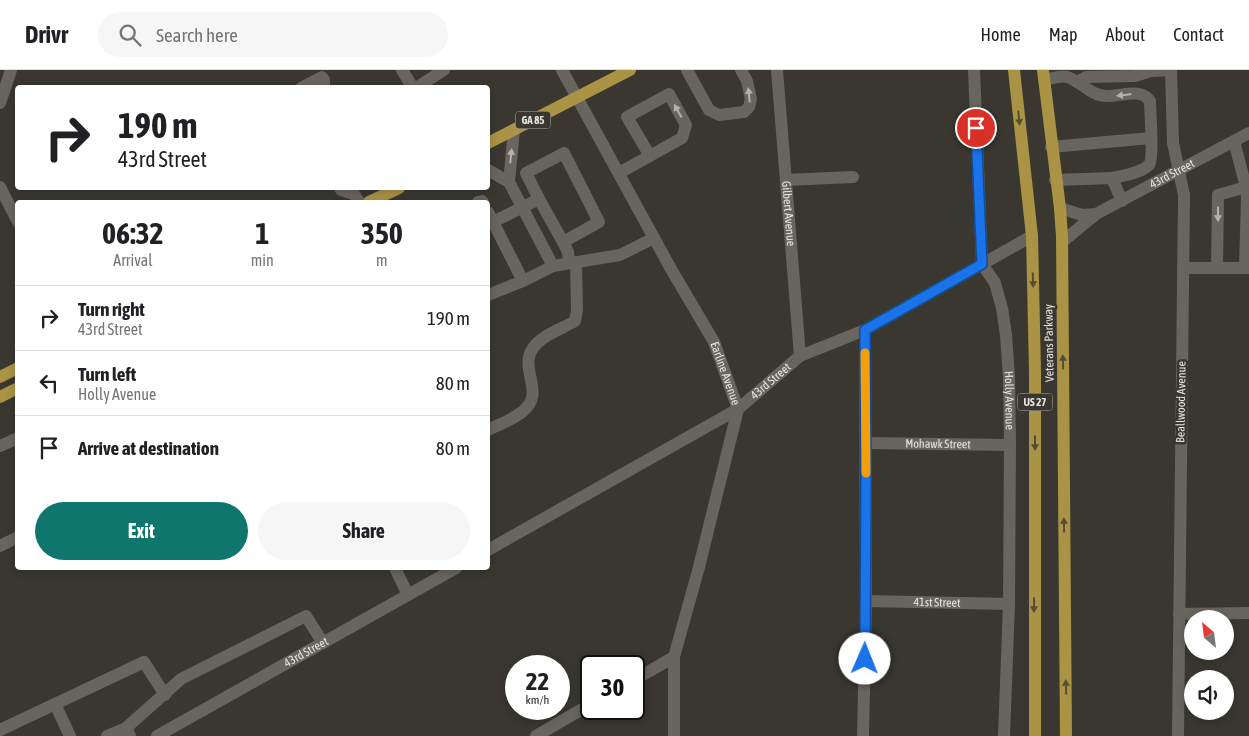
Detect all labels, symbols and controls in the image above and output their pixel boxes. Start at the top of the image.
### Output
search box [98,12,448,57]
text: Drivr [25,21,68,48]
icon: search [116,21,144,49]
text: Search here [156,24,238,46]
text: Home [981,24,1021,45]
text: Map [1049,24,1078,45]
text: About [1106,24,1145,45]
text: Contact [1173,24,1224,45]
one-way arrow [745,86,753,102]
one-way arrow [1116,91,1132,99]
one-way arrow [674,103,682,118]
icon: right [35,105,100,170]
text: 190 m [118,105,197,145]
pin [955,107,997,149]
one-way arrow [1015,111,1023,127]
road number: GA 85 [516,112,550,128]
icon: arrive [962,114,990,142]
text: 43rd Street [118,146,207,172]
one-way arrow [507,147,515,163]
street label: 43rd Street [1147,156,1197,191]
street label: Gilbert Avenue [779,180,798,247]
one-way arrow [1214,207,1222,223]
text: 06:32 [102,216,164,250]
text: 1 [255,216,269,250]
text: 350 [361,216,403,250]
text: Arrival [113,251,152,269]
text: min [251,251,274,269]
text: m [376,251,388,269]
one-way arrow [1029,273,1037,289]
text: Turn right [78,298,145,320]
icon: right [35,304,63,332]
street label: Veterans Parkway [1041,304,1057,382]
text: 190 m [427,307,470,329]
text: 43rd Street [78,320,143,338]
street label: Earline Avenue [707,340,743,407]
one-way arrow [1059,354,1067,370]
street label: 43rd Street [748,360,794,402]
street label: Beallwood Avenue [1173,361,1189,443]
text: Turn left [78,363,136,385]
icon: left [35,369,63,397]
street label: Holly Avenue [1002,371,1017,430]
text: 80 m [436,372,470,394]
text: Holly Avenue [78,385,156,403]
road number: US 27 [1018,394,1052,411]
icon: arrive [35,434,63,462]
one-way arrow [1031,435,1039,451]
text: Arrive at destination [78,437,219,459]
text: 80 m [436,437,470,459]
street label: Mohawk Street [905,437,971,451]
button: Exit [35,502,248,560]
button: Share [258,502,470,560]
one-way arrow [1060,517,1068,533]
street label: 41st Street [913,595,961,610]
one-way arrow [1031,597,1039,613]
north arrow [1184,610,1234,660]
map controls [1184,610,1234,720]
position arrow [838,632,890,684]
street label: 43rd Street [281,634,331,670]
speed limit sign: 30 [580,655,645,720]
text: 22 [526,667,549,695]
button: sound [1184,670,1234,720]
one-way arrow [1062,679,1070,695]
text: km/h [526,693,549,707]

